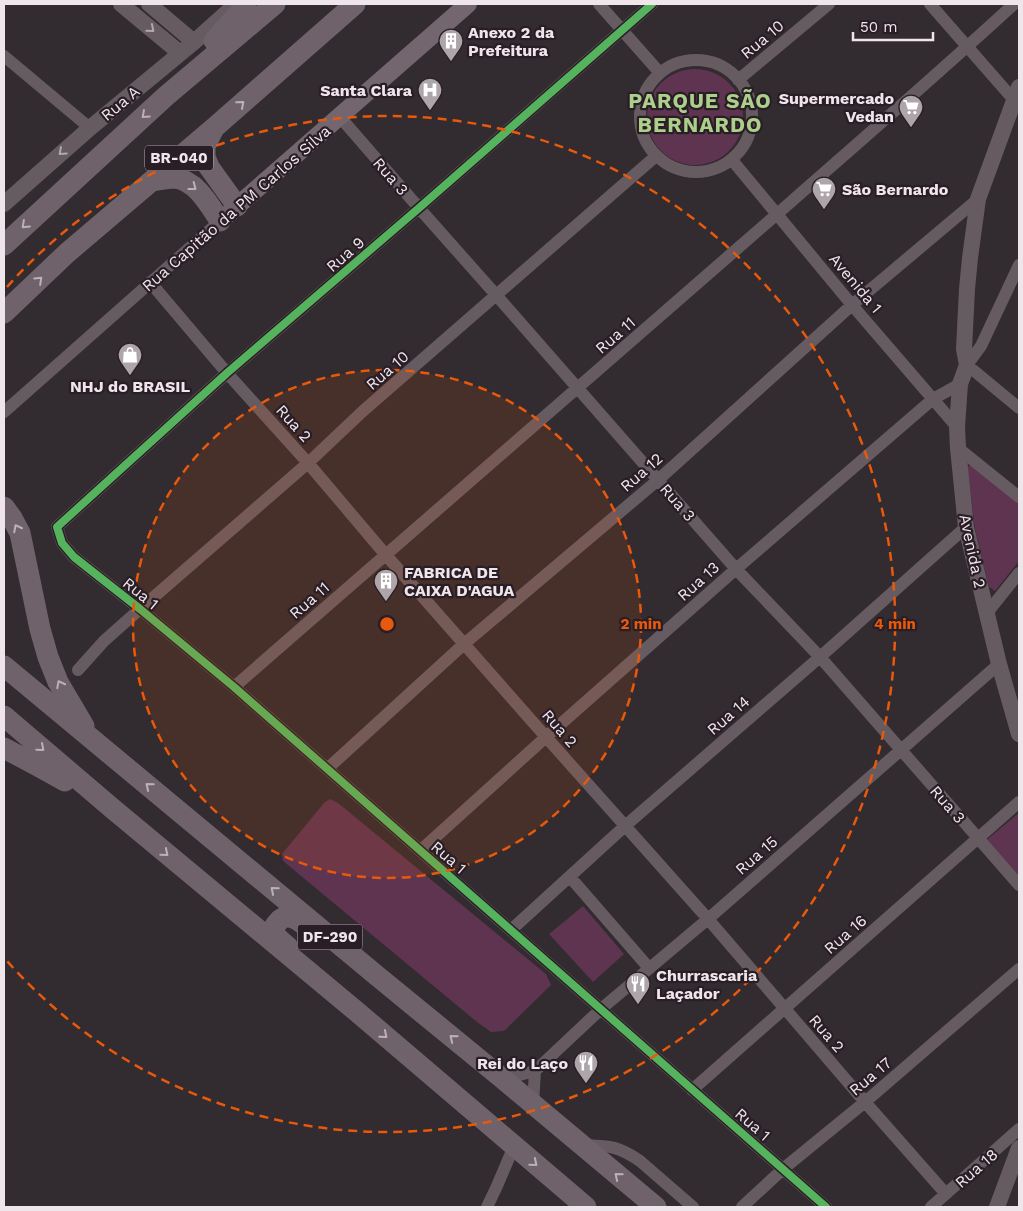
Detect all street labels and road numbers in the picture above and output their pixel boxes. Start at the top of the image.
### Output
street label: Rua 10 [737,16,788,63]
street label: Rua A [97,82,144,125]
street label: Rua Capitão da PM Carlos Silva [138,121,335,296]
road number: BR-040 [145,146,213,170]
street label: Rua 3 [369,154,412,199]
street label: Rua 9 [322,233,368,276]
street label: Avenida 1 [825,250,886,317]
street label: Rua 11 [591,313,639,358]
street label: Rua 10 [362,347,413,394]
street label: Rua 2 [272,401,315,446]
street label: Rua 12 [616,449,666,496]
street label: Rua 3 [656,480,699,525]
street label: Avenida 2 [955,512,990,590]
street label: Rua 13 [673,558,723,605]
street label: Rua 1 [119,573,162,613]
street label: Rua 11 [285,578,333,623]
street label: Rua 14 [703,692,754,739]
street label: Rua 2 [538,706,581,751]
street label: Rua 3 [926,782,969,827]
street label: Rua 15 [731,832,781,879]
street label: Rua 1 [427,837,470,878]
street label: Rua 16 [820,911,870,958]
road number: DF-290 [298,924,362,950]
street label: Rua 2 [805,1011,848,1056]
street label: Rua 17 [845,1053,895,1100]
street label: Rua 1 [731,1104,774,1145]
street label: Rua 18 [951,1145,1002,1192]

